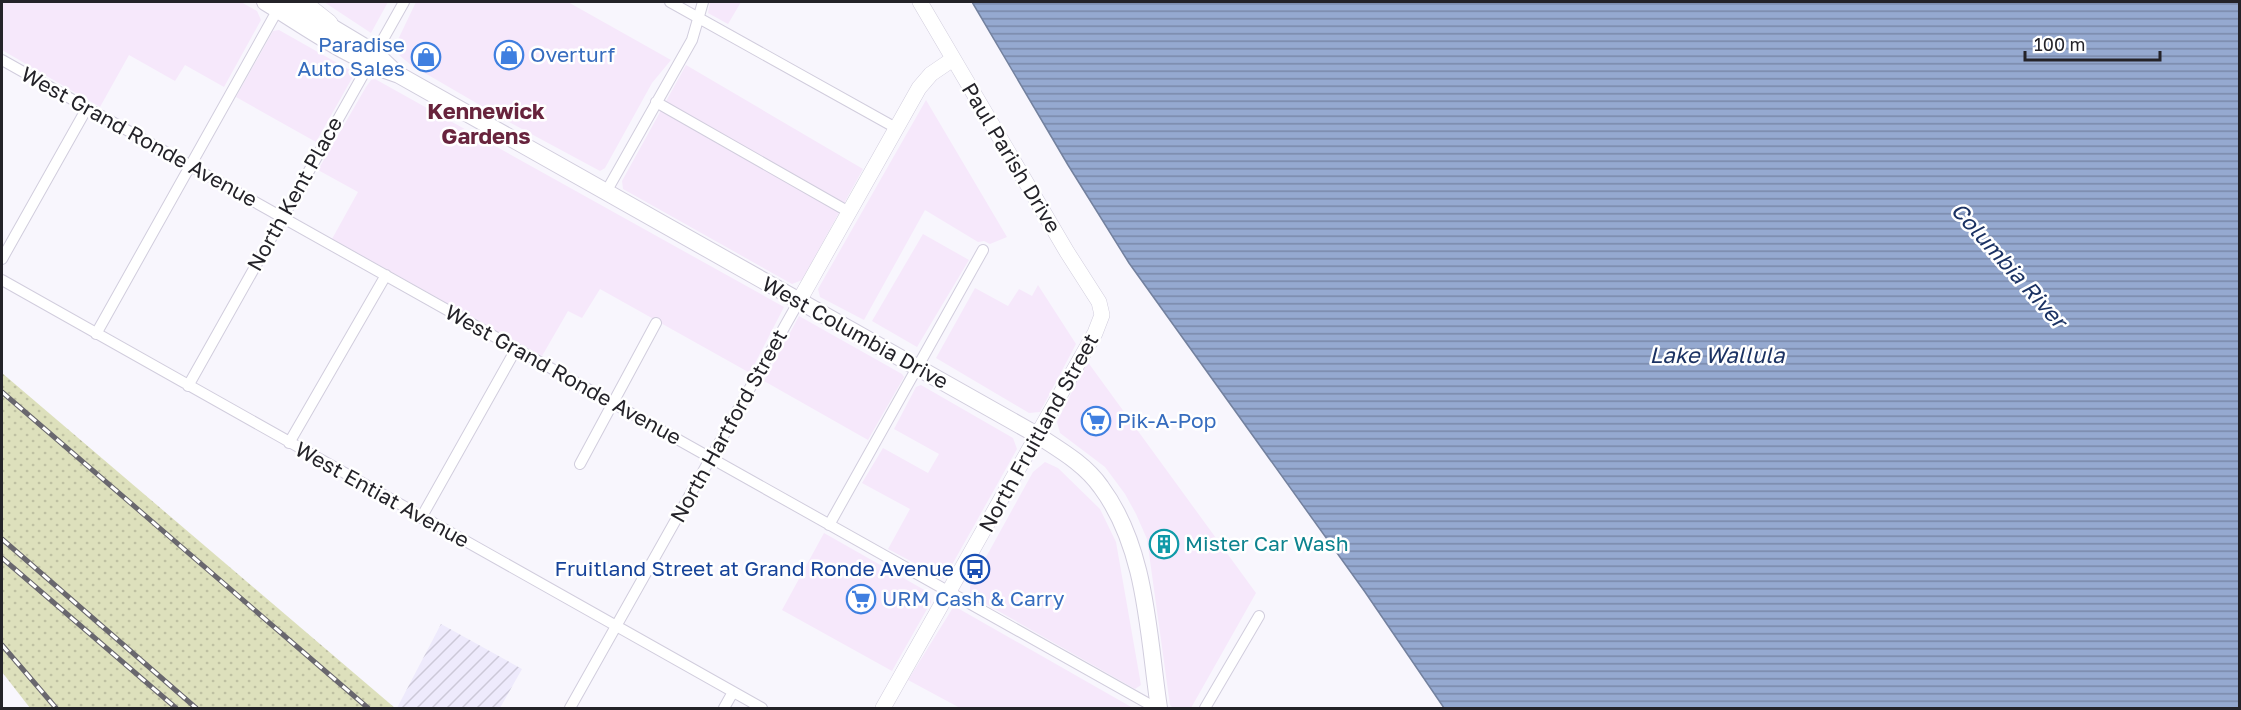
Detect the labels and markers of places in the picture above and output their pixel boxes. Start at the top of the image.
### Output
place label: Paradise Auto Sales [297,31,405,81]
shop icon: Overturf [493,39,525,71]
shop icon: Paradise Auto Sales [410,41,442,73]
place label: Overturf [530,41,615,67]
supermarket icon: Pik-A-Pop [1080,405,1112,437]
place label: Pik-A-Pop [1117,407,1217,433]
building icon: Mister Car Wash [1148,528,1180,560]
place label: Mister Car Wash [1185,530,1349,556]
bus stop icon: Fruitland Street at Grand Ronde Avenue [959,553,991,585]
place label: Fruitland Street at Grand Ronde Avenue [554,555,954,581]
supermarket icon: URM Cash & Carry [845,583,877,615]
place label: URM Cash & Carry [882,585,1065,611]

